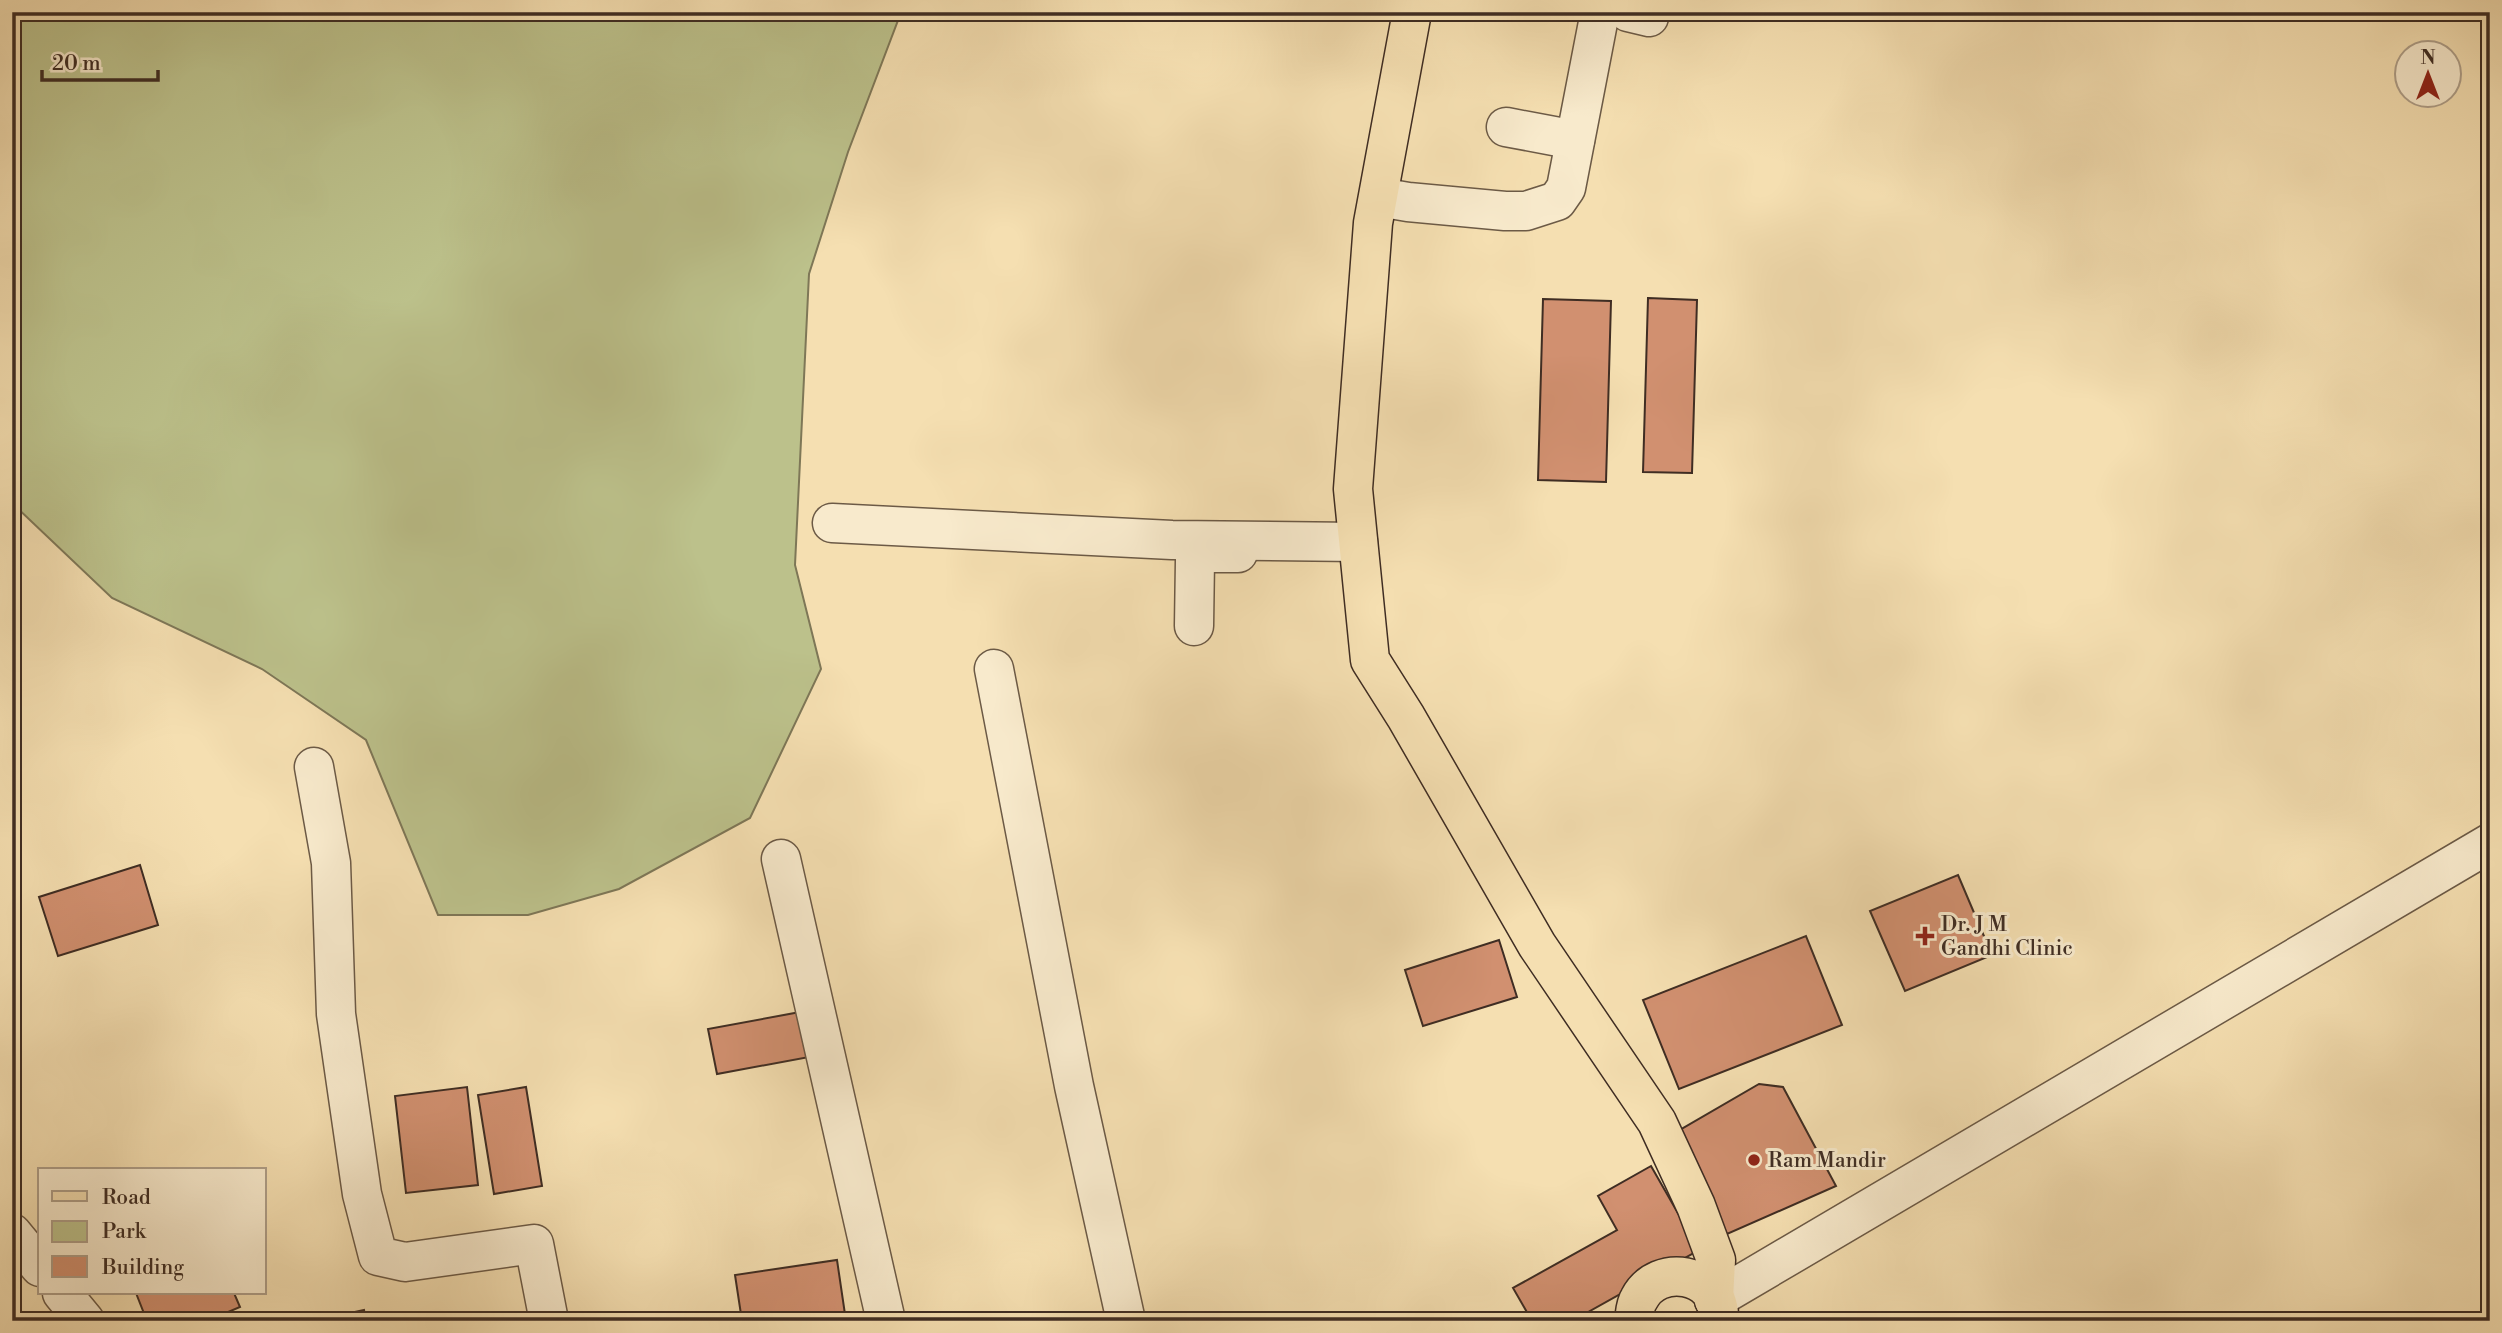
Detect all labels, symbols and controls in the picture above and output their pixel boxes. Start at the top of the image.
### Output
scale bar [42,38,158,82]
north arrow [2394,38,2464,108]
text: N [2420,46,2436,70]
text: 20 m [52,51,101,77]
place label: Dr. J M Gandhi Clinic [1941,912,2073,962]
marker: Dr. J M Gandhi Clinic [1915,926,1935,946]
place label: Ram Mandir [1768,1148,1886,1174]
marker: Ram Mandir [1746,1152,1762,1168]
legend [38,1168,266,1294]
text: Road [102,1185,151,1211]
text: Park [102,1219,147,1245]
text: Building [101,1255,184,1281]

